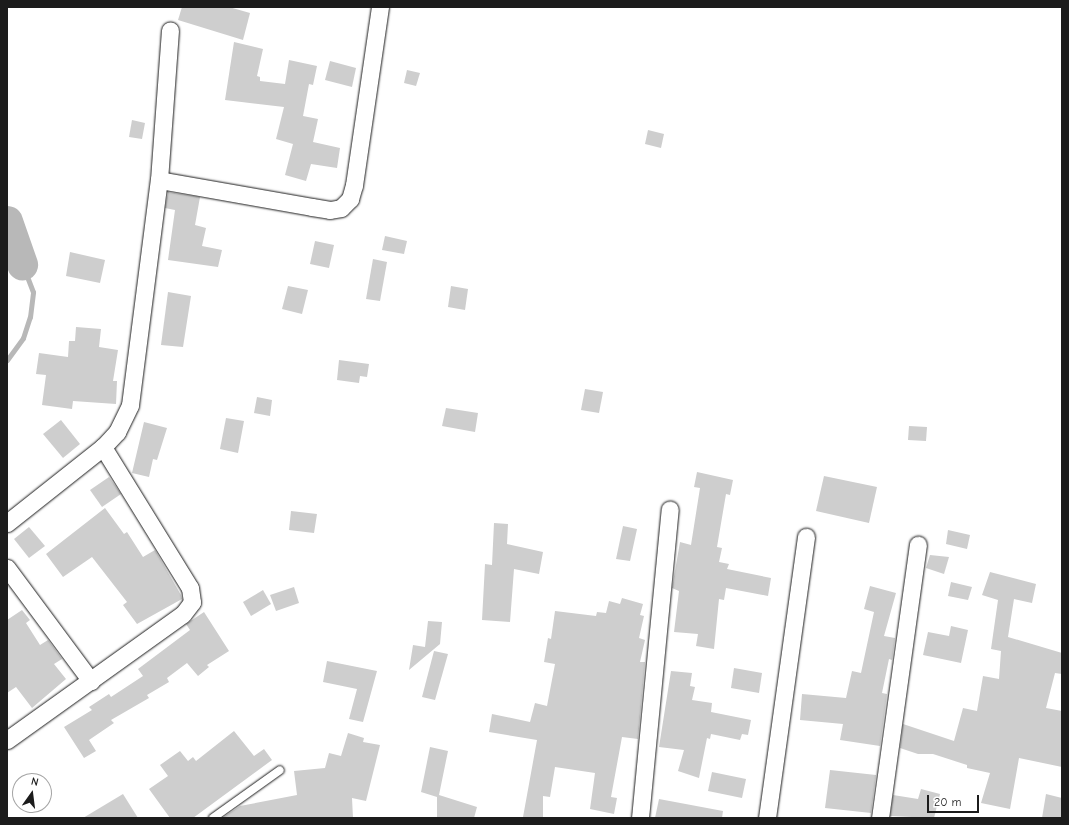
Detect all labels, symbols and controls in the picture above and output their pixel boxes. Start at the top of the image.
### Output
north arrow [12,773,52,813]
text: N [30,775,40,789]
scale bar [929,787,981,813]
text: 20 m [934,795,962,809]

